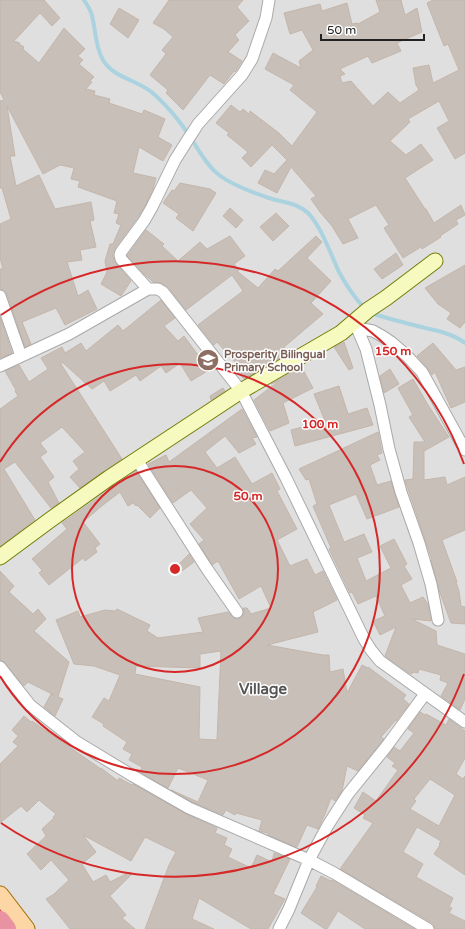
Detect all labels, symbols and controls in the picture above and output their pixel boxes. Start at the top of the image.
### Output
scale bar [321,16,424,42]
text: 50 m [327,23,356,37]
text: 150 m [375,344,411,358]
school or university icon: Prosperity Bilingual Primary School [195,347,221,373]
place label: Prosperity Bilingual Primary School [224,348,326,375]
text: 100 m [302,417,338,431]
text: 50 m [233,489,263,503]
centre of rings [168,562,182,576]
district label: Village [239,680,287,699]

